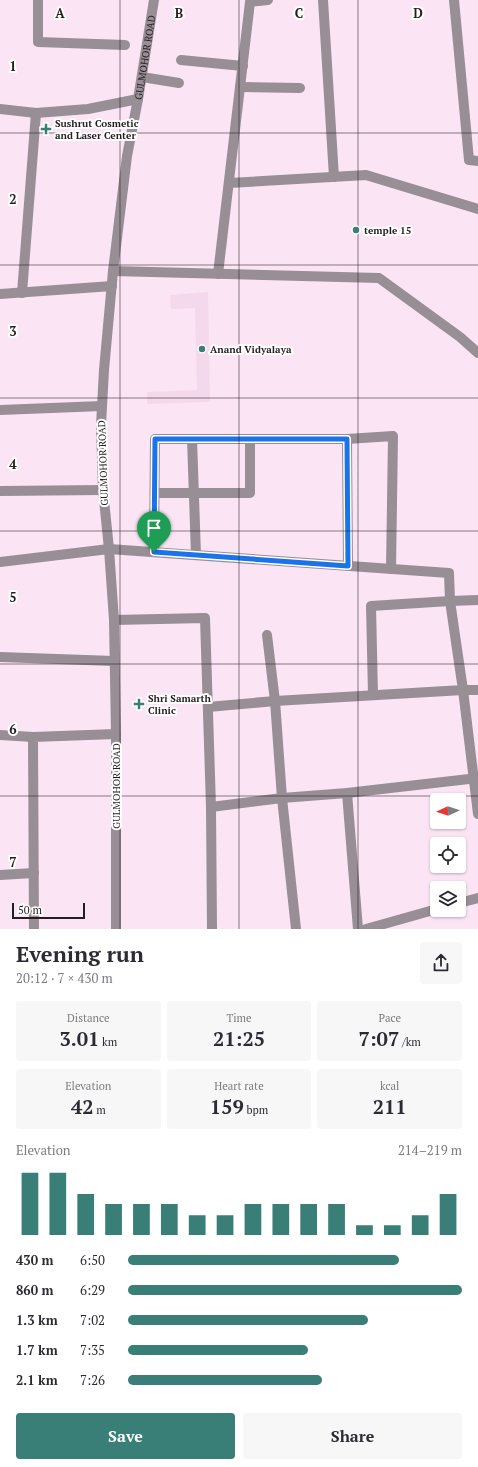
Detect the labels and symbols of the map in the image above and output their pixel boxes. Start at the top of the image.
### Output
text: A [55,4,65,22]
text: B [175,4,183,22]
text: C [295,4,303,22]
text: D [413,4,423,22]
street label: GULMOHOR ROAD [131,14,158,101]
text: 1 [9,57,17,75]
place label: Sushrut Cosmetic and Laser Center [55,117,139,142]
marker: Sushrut Cosmetic and Laser Center [40,123,52,135]
text: 2 [9,190,17,208]
place label: temple 15 [364,224,411,237]
marker: temple 15 [351,225,361,235]
text: 3 [9,322,17,340]
place label: Anand Vidyalaya [210,343,292,356]
marker: Anand Vidyalaya [197,344,207,354]
street label: GULMOHOR ROAD [95,420,111,506]
text: 4 [9,455,17,473]
pin [137,511,171,552]
text: 5 [9,588,17,606]
place label: Shri Samarth Clinic [148,692,212,717]
marker: Shri Samarth Clinic [133,698,145,710]
text: 6 [9,720,17,738]
street label: GULMOHOR ROAD [110,743,123,829]
north arrow [430,793,466,829]
text: 7 [9,853,17,871]
scale bar [12,901,85,920]

